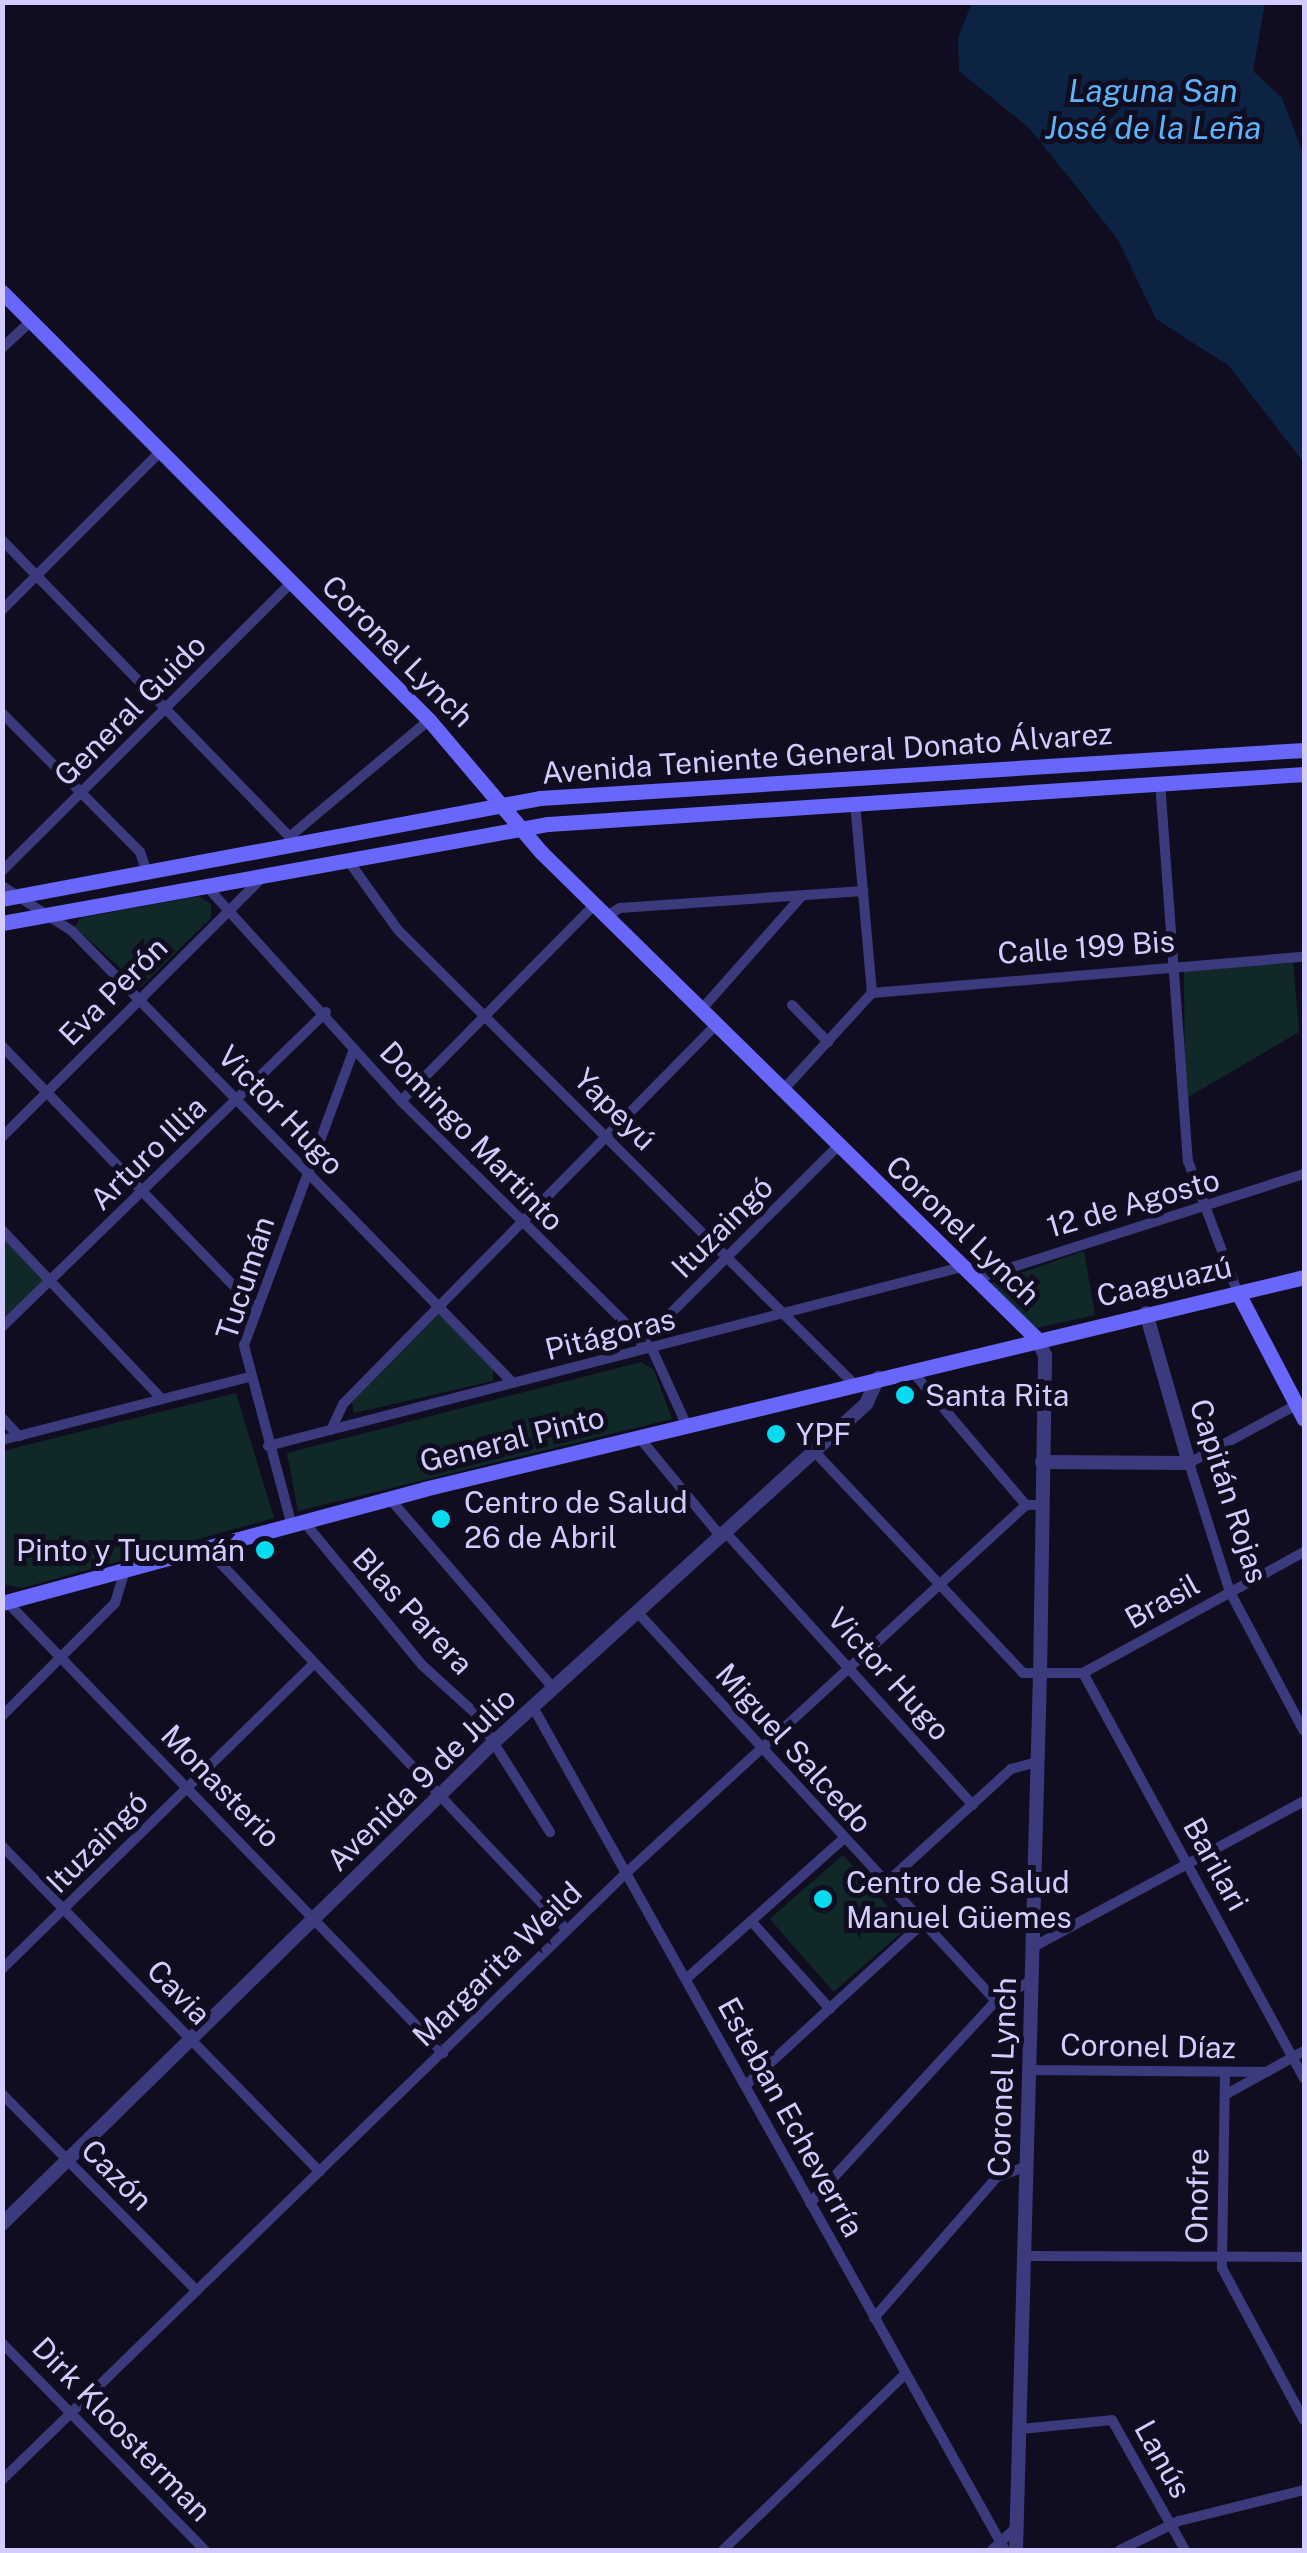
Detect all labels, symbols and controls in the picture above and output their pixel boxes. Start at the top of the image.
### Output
water label: Laguna San José de la Leña [1044,73,1262,148]
street label: Coronel Lynch [315,568,481,734]
street label: General Guido [47,627,213,793]
street label: Avenida Teniente General Donato Álvarez [540,715,1114,791]
street label: Calle 199 Bis [996,923,1176,971]
street label: Eva Perón [51,929,175,1053]
street label: Domingo Martinto [372,1034,572,1238]
street label: Victor Hugo [210,1038,352,1182]
street label: Yapeyú [567,1061,663,1157]
street label: Arturo Illia [82,1089,214,1217]
street label: Coronel Lynch [879,1148,1047,1312]
street label: 12 de Agosto [1042,1161,1224,1245]
street label: Ituzaingó [664,1169,780,1285]
street label: Tucumán [208,1212,282,1344]
street label: Caaguazú [1093,1248,1235,1314]
street label: Pitágoras [541,1300,679,1368]
place label: Santa Rita [925,1377,1069,1413]
marker: Santa Rita [894,1384,916,1406]
street label: Capitán Rojas [1182,1394,1276,1588]
street label: General Pinto [416,1399,608,1479]
place label: YPF [796,1416,851,1452]
marker: YPF [765,1423,787,1445]
place label: Centro de Salud 26 de Abril [464,1484,688,1554]
marker: Centro de Salud 26 de Abril [428,1506,454,1532]
place label: Pinto y Tucumán [16,1532,245,1568]
marker: Pinto y Tucumán [254,1539,276,1561]
street label: Blas Parera [345,1540,481,1682]
street label: Brasil [1118,1566,1206,1636]
street label: Victor Hugo [820,1600,958,1748]
street label: Miguel Salcedo [708,1656,880,1840]
street label: Avenida 9 de Julio [319,1680,523,1878]
street label: Monasterio [154,1717,288,1855]
street label: Ituzaingó [39,1784,155,1900]
street label: Barilari [1176,1811,1256,1917]
place label: Centro de Salud Manuel Güemes [846,1864,1072,1934]
street label: Margarita Weild [405,1874,589,2054]
marker: Centro de Salud Manuel Güemes [810,1886,836,1912]
street label: Cavia [140,1952,218,2032]
street label: Coronel Lynch [981,1977,1023,2177]
street label: Esteban Echeverría [710,1991,872,2243]
street label: Coronel Díaz [1060,2026,1236,2066]
street label: Cazón [74,2132,160,2218]
street label: Onofre [1178,2148,1216,2244]
street label: Dirk Kloosterman [25,2330,219,2528]
street label: Lanús [1127,2414,1199,2504]

